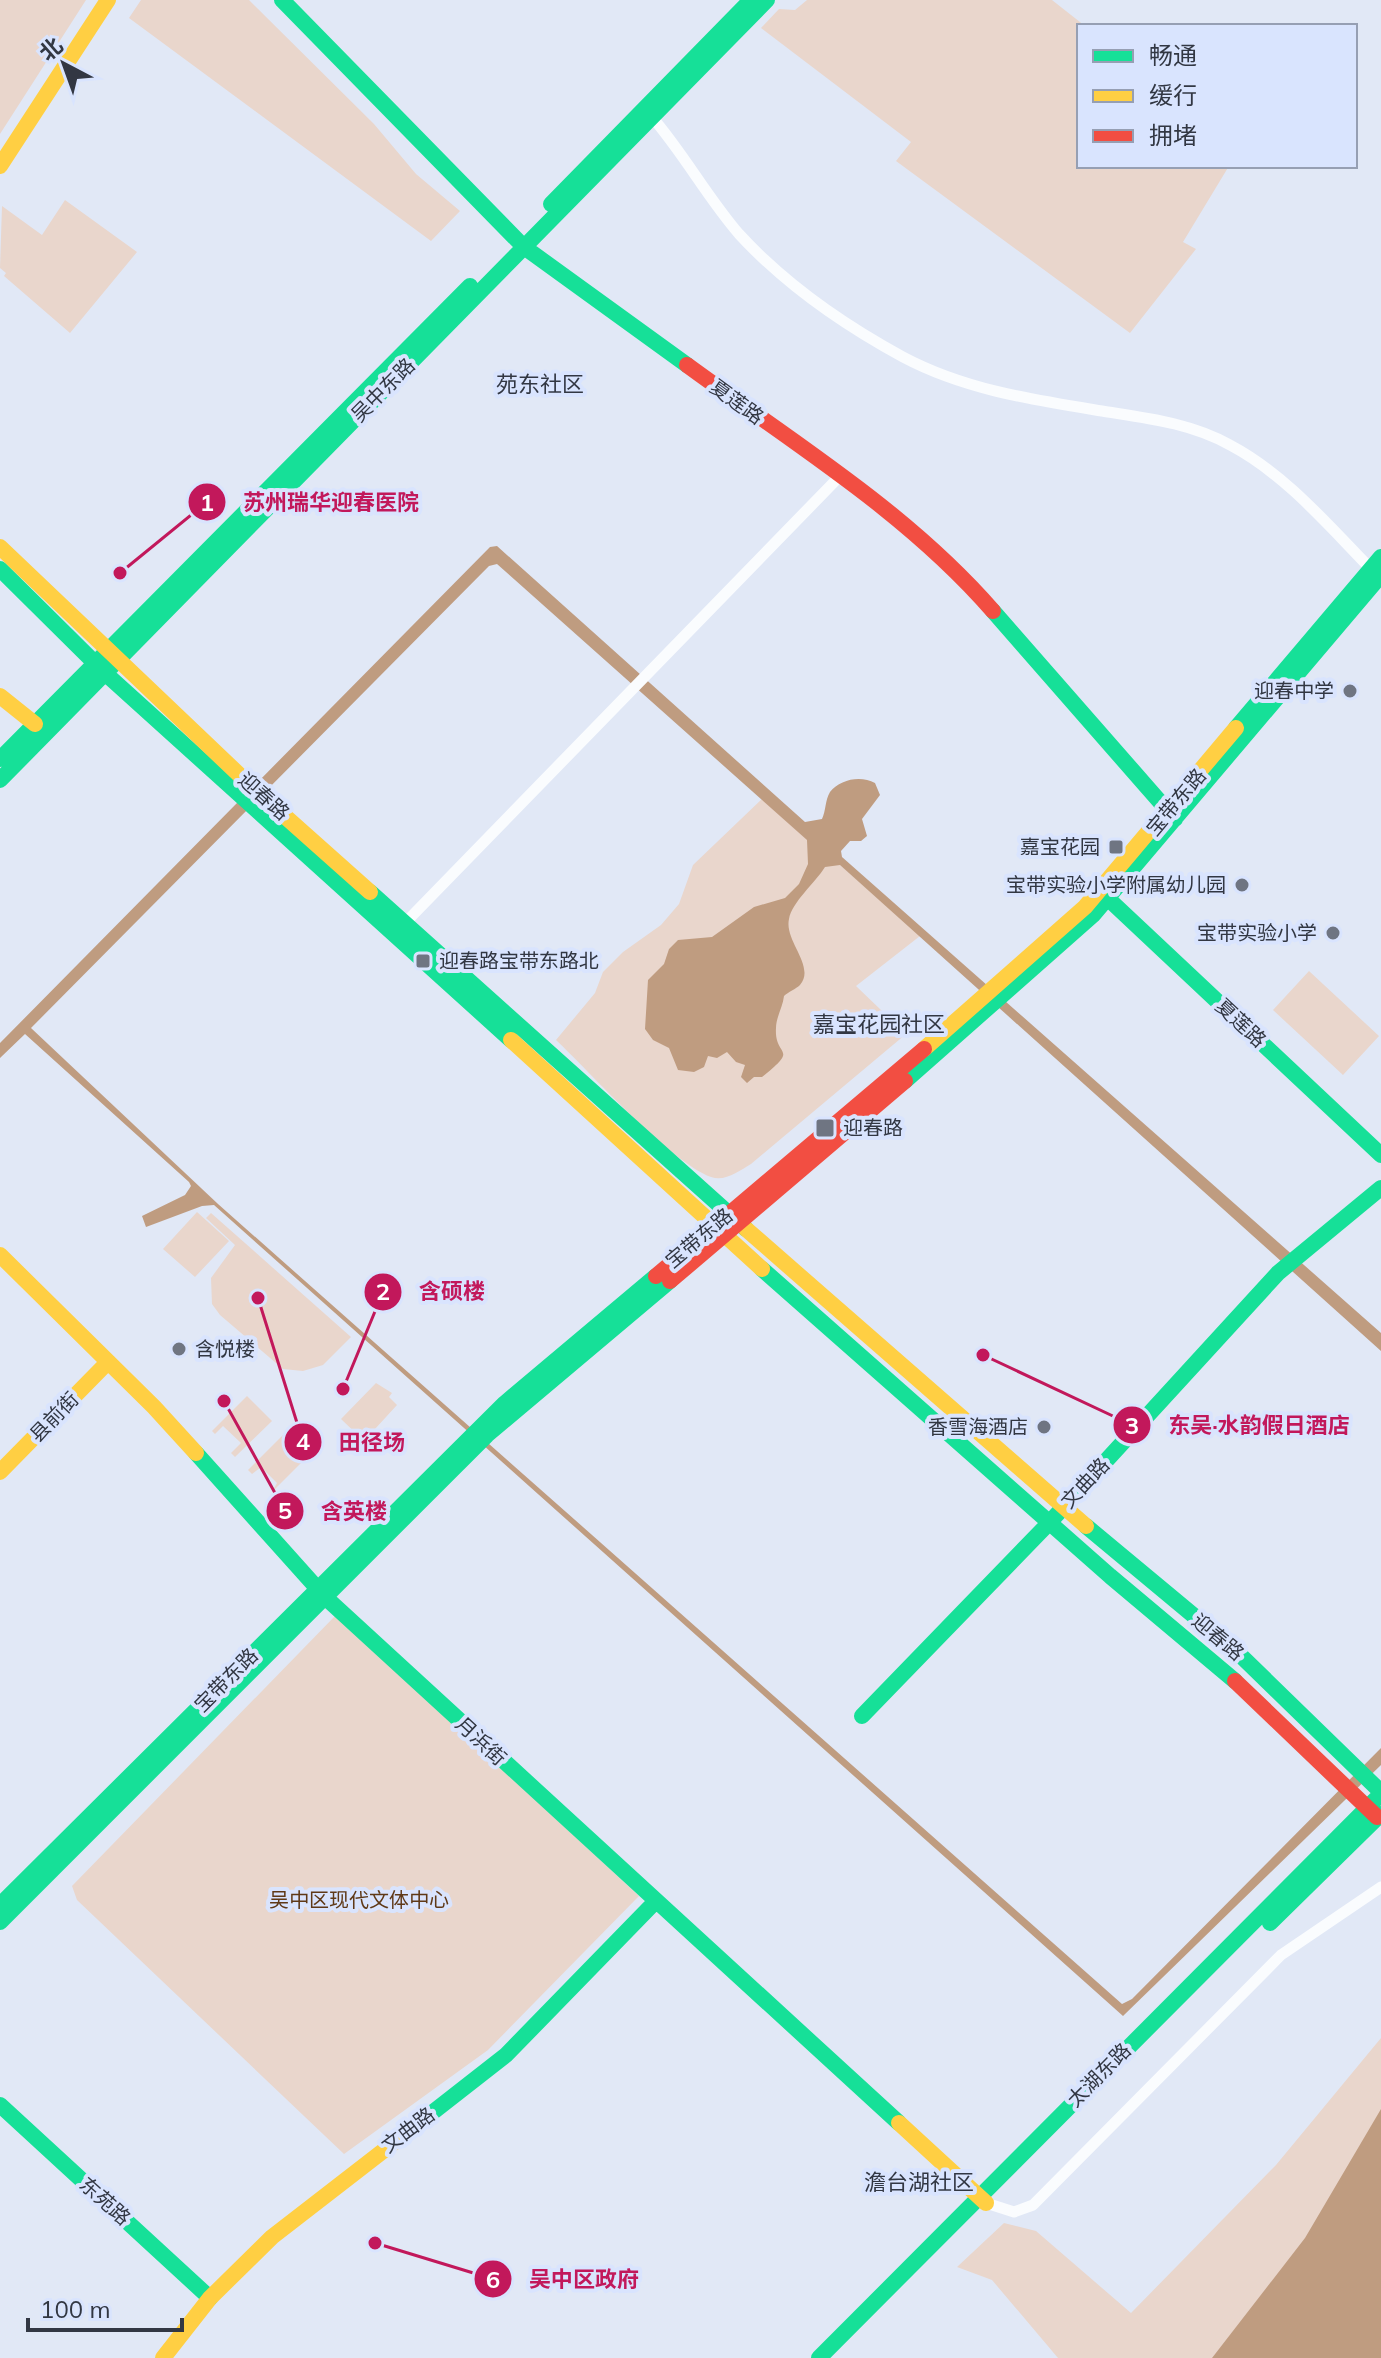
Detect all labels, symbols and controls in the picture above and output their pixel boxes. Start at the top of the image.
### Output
north arrow [24,24,104,104]
legend [1077,24,1357,168]
text: 北 [33,31,68,67]
text: 畅通 [1149,40,1197,70]
text: 缓行 [1149,80,1197,110]
text: 拥堵 [1149,120,1197,150]
street label: 吴中东路 [346,353,420,427]
district label: 苑东社区 [496,370,584,398]
street label: 夏莲路 [706,374,769,429]
callout: 苏州瑞华迎春医院 [187,479,435,525]
text: 1 [200,487,214,517]
text: 苏州瑞华迎春医院 [243,488,419,516]
place label: 迎春中学 [1254,678,1334,703]
marker: 迎春中学 [1341,682,1359,700]
street label: 宝带东路 [1140,763,1211,840]
street label: 迎春路 [234,766,295,825]
place label: 嘉宝花园 [1020,834,1100,859]
marker: 嘉宝花园 [1107,838,1125,856]
place label: 宝带实验小学附属幼儿园 [1006,872,1226,897]
marker: 宝带实验小学附属幼儿园 [1233,876,1251,894]
place label: 宝带实验小学 [1197,920,1317,945]
marker: 宝带实验小学 [1324,924,1342,942]
place label: 迎春路宝带东路北 [439,948,599,973]
marker: 迎春路宝带东路北 [414,952,432,970]
street label: 夏莲路 [1211,993,1272,1052]
district label: 嘉宝花园社区 [813,1010,945,1038]
place label: 迎春路 [843,1115,903,1140]
marker: 迎春路 [814,1117,836,1139]
street label: 宝带东路 [660,1202,737,1273]
callout: 含硕楼 [363,1269,501,1315]
text: 2 [376,1276,390,1306]
text: 含硕楼 [419,1277,485,1305]
place label: 含悦楼 [195,1336,255,1361]
marker: 含悦楼 [170,1340,188,1358]
street label: 县前街 [24,1386,83,1447]
callout: 东吴·水韵假日酒店 [1112,1402,1366,1448]
text: 3 [1125,1410,1139,1440]
text: 东吴·水韵假日酒店 [1168,1411,1350,1439]
place label: 香雪海酒店 [928,1414,1028,1439]
marker: 香雪海酒店 [1035,1418,1053,1436]
callout: 田径场 [283,1419,421,1465]
text: 4 [296,1426,310,1456]
text: 田径场 [339,1428,405,1456]
street label: 文曲路 [1055,1452,1114,1513]
callout: 含英楼 [265,1488,403,1534]
text: 5 [278,1495,292,1525]
text: 含英楼 [321,1497,387,1525]
street label: 迎春路 [1187,1608,1249,1665]
street label: 宝带东路 [189,1643,263,1717]
street label: 月浜街 [451,1711,512,1770]
park label: 吴中区现代文体中心 [269,1887,449,1912]
street label: 太湖东路 [1062,2038,1136,2112]
street label: 文曲路 [376,2102,439,2158]
district label: 澹台湖社区 [864,2168,974,2196]
street label: 东苑路 [75,2171,136,2230]
callout: 吴中区政府 [473,2256,655,2302]
text: 6 [486,2264,500,2294]
text: 吴中区政府 [529,2265,639,2293]
scale bar [28,2282,182,2332]
text: 100 m [40,2294,111,2324]

